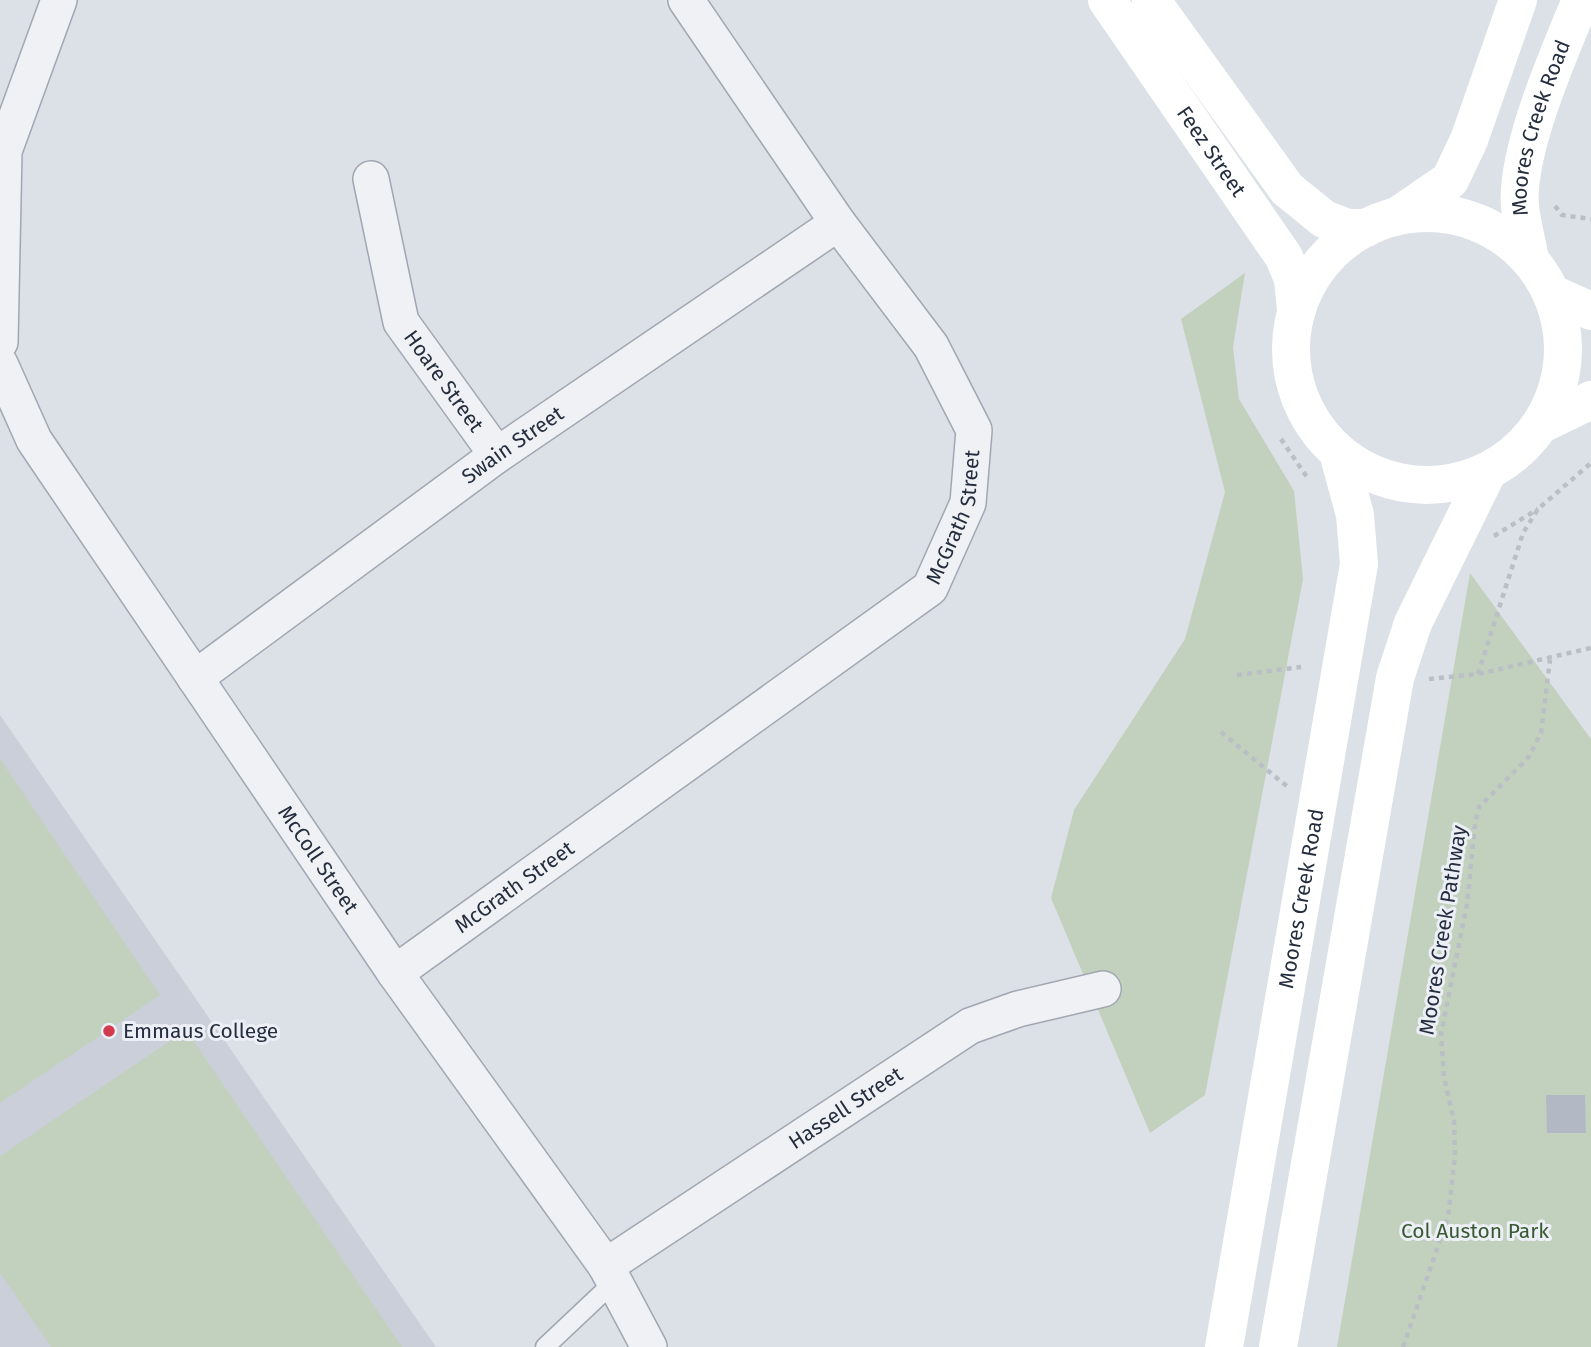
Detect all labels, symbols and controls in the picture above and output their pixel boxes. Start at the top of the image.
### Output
street label: Moores Creek Road [1506,36,1576,217]
street label: Feez Street [1171,101,1252,202]
street label: Hoare Street [398,325,489,437]
street label: Swain Street [457,400,569,490]
street label: McGrath Street [920,448,985,588]
street label: McColl Street [272,801,364,919]
street label: Moores Creek Road [1273,807,1330,990]
street label: Moores Creek Pathway [1414,823,1473,1037]
street label: McGrath Street [450,835,579,939]
place label: Emmaus College [123,1018,278,1044]
marker: Emmaus College [101,1023,117,1039]
street label: Hassell Street [784,1061,908,1155]
park label: Col Auston Park [1401,1218,1549,1244]

